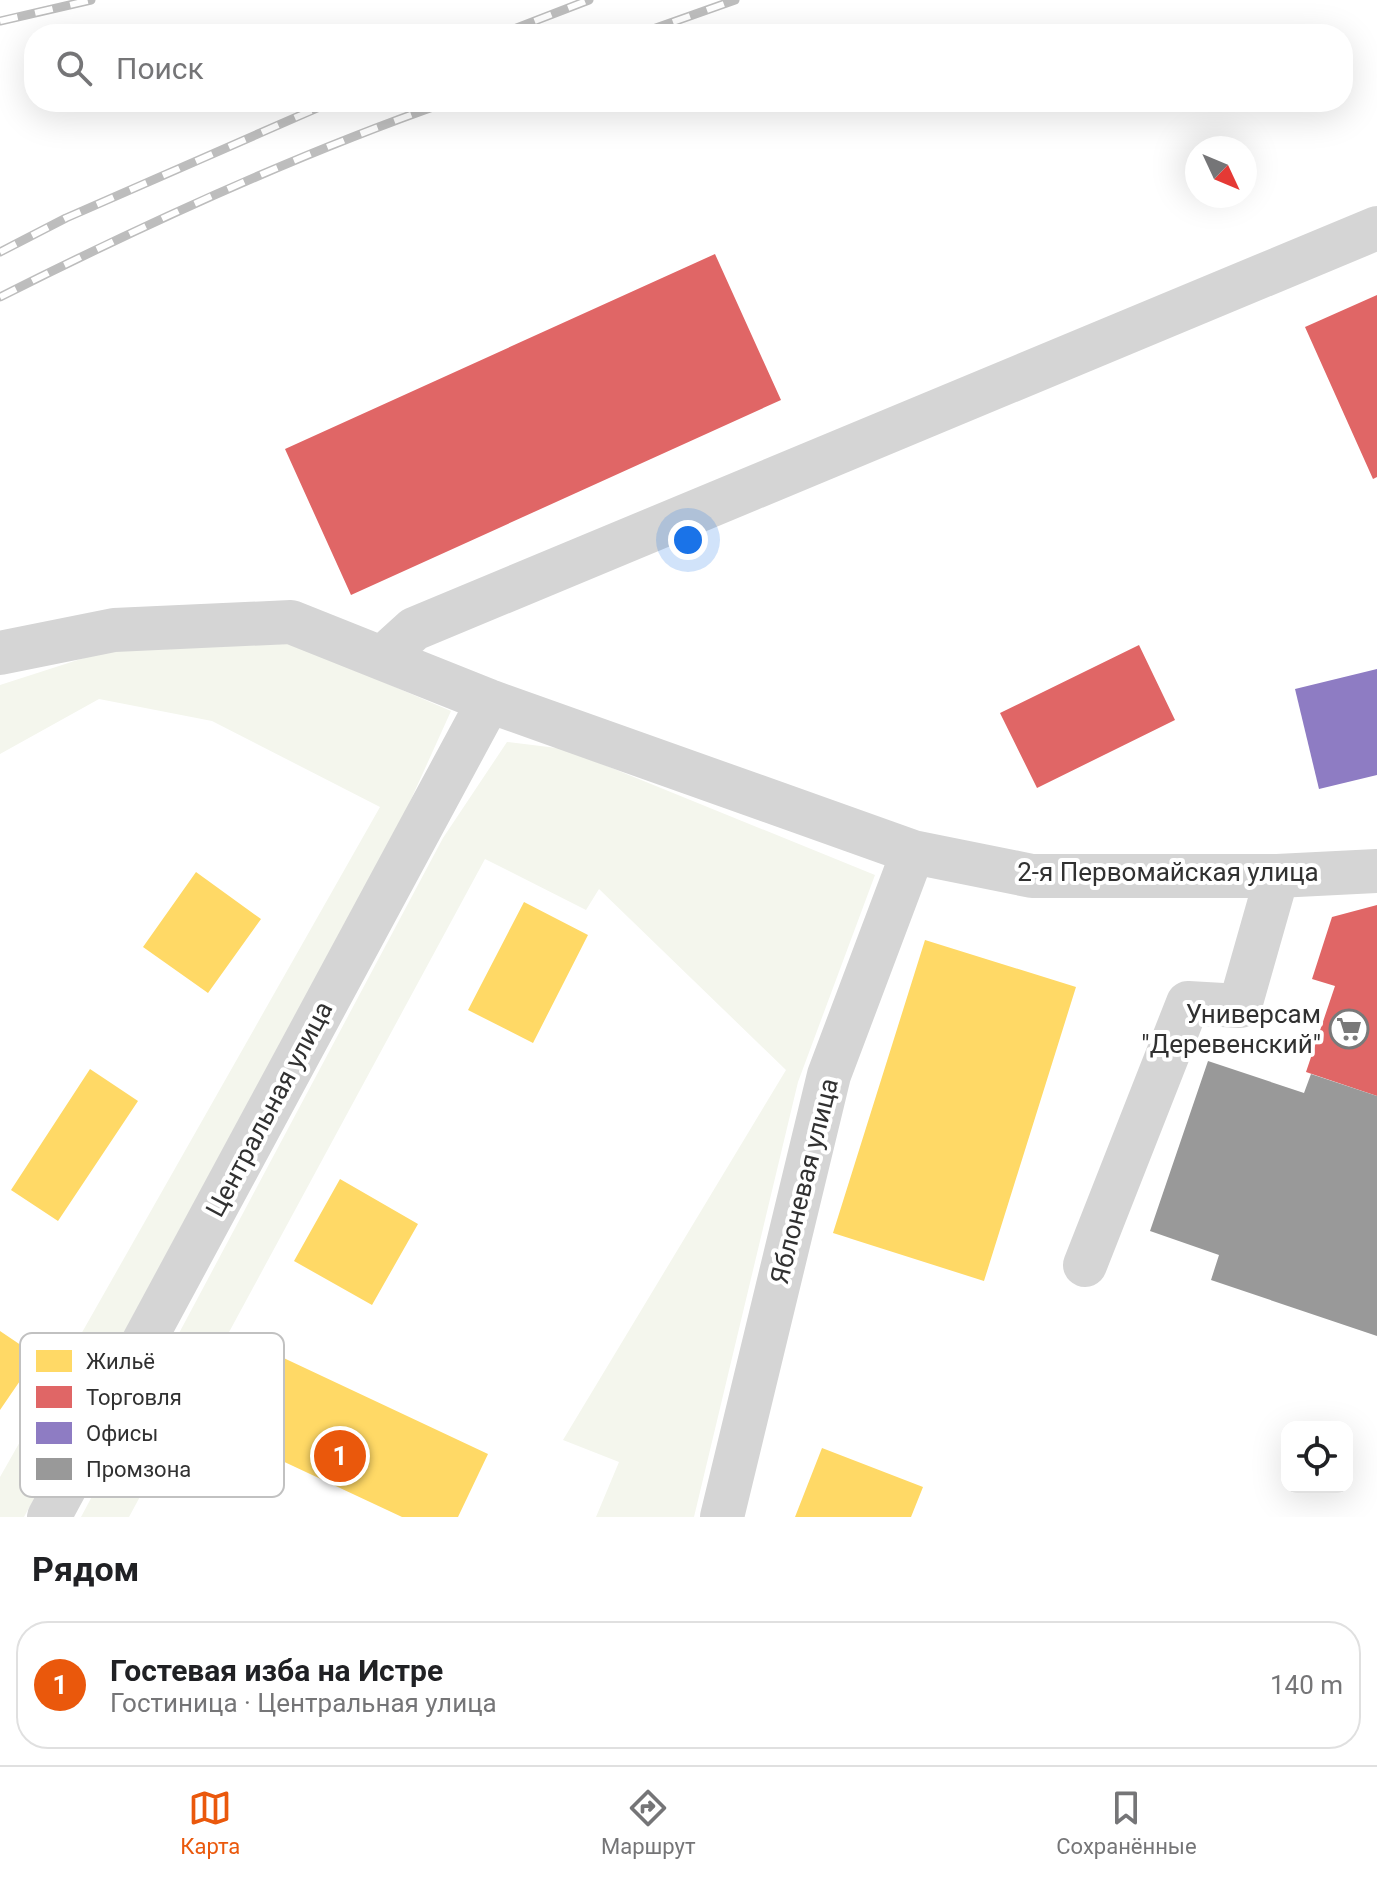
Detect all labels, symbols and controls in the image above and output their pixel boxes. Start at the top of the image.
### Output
search box [24,24,1353,112]
icon: search [52,46,96,90]
text: Поиск [116,51,204,86]
north arrow [1185,136,1257,208]
your location [668,520,708,560]
street label: 2-я Первомайская улица [1017,857,1319,887]
street label: Центральная улица [200,996,338,1222]
place label: Универсам "Деревенский" [1141,999,1321,1059]
supermarket icon: Универсам "Деревенский" [1328,1008,1370,1050]
street label: Яблоневая улица [764,1075,844,1287]
legend [20,1333,284,1497]
text: Жильё [86,1349,155,1374]
text: Торговля [86,1385,182,1410]
text: Офисы [86,1421,158,1446]
map controls [1281,1421,1353,1493]
button: locate [1281,1421,1353,1493]
pin: 1 [314,1426,366,1486]
text: Промзона [86,1457,191,1482]
text: Рядом [32,1549,139,1589]
text: Гостевая изба на Истре [110,1653,443,1688]
text: 1 [53,1670,67,1700]
text: 140 m [1270,1670,1343,1700]
text: Гостиница · Центральная улица [110,1688,497,1718]
tab: Карта [180,1786,240,1859]
tab: Маршрут [601,1786,696,1859]
tab: Сохранённые [1056,1786,1197,1859]

